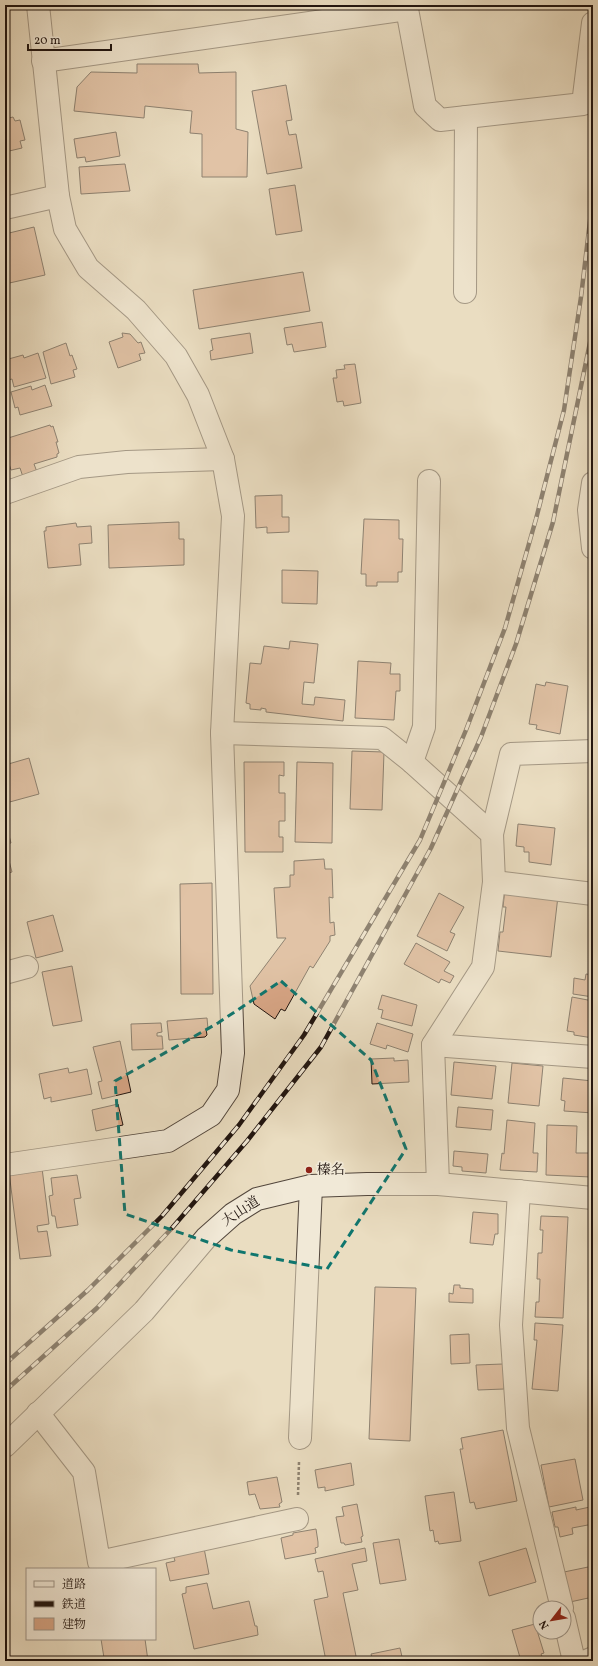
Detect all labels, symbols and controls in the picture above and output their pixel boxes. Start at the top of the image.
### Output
scale bar [28,26,111,52]
text: 20 m [34,33,61,49]
place label: 榛名 [317,1161,345,1180]
marker: 榛名 [304,1165,314,1175]
street label: 大山道 [218,1193,264,1231]
legend [26,1568,156,1640]
text: 道路 [62,1577,86,1593]
text: 鉄道 [61,1597,86,1613]
north arrow [532,1600,572,1640]
text: 建物 [62,1617,86,1633]
text: N [536,1617,553,1632]

